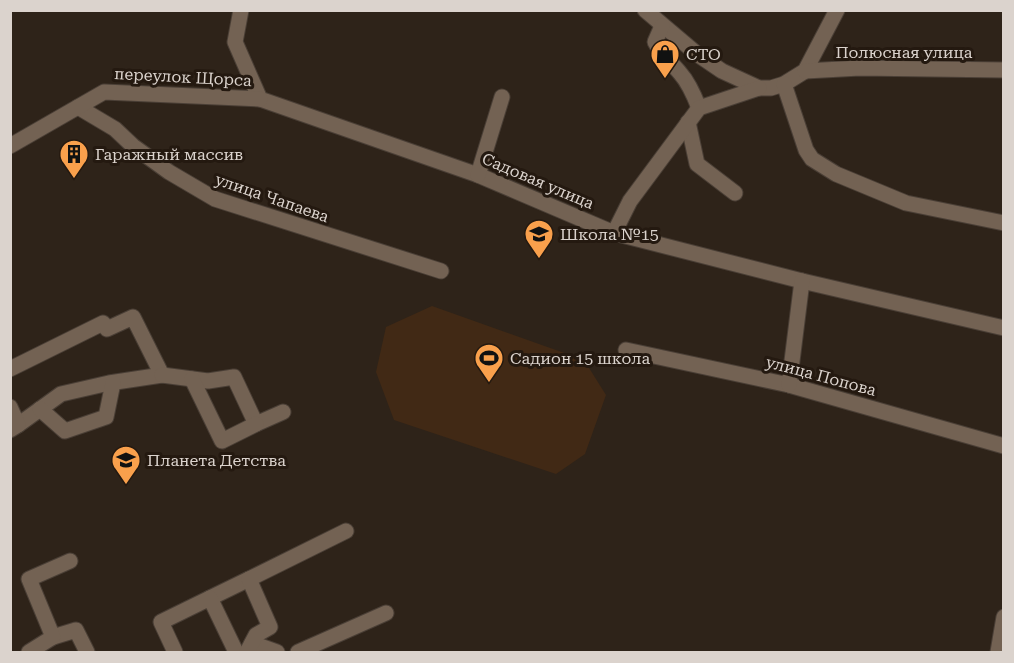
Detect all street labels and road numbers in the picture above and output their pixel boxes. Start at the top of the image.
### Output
street label: Полюсная улица [836,43,973,62]
street label: переулок Щорса [114,64,252,90]
street label: Садовая улица [479,149,597,213]
street label: улица Чапаева [213,170,332,226]
street label: улица Попова [764,352,879,400]

